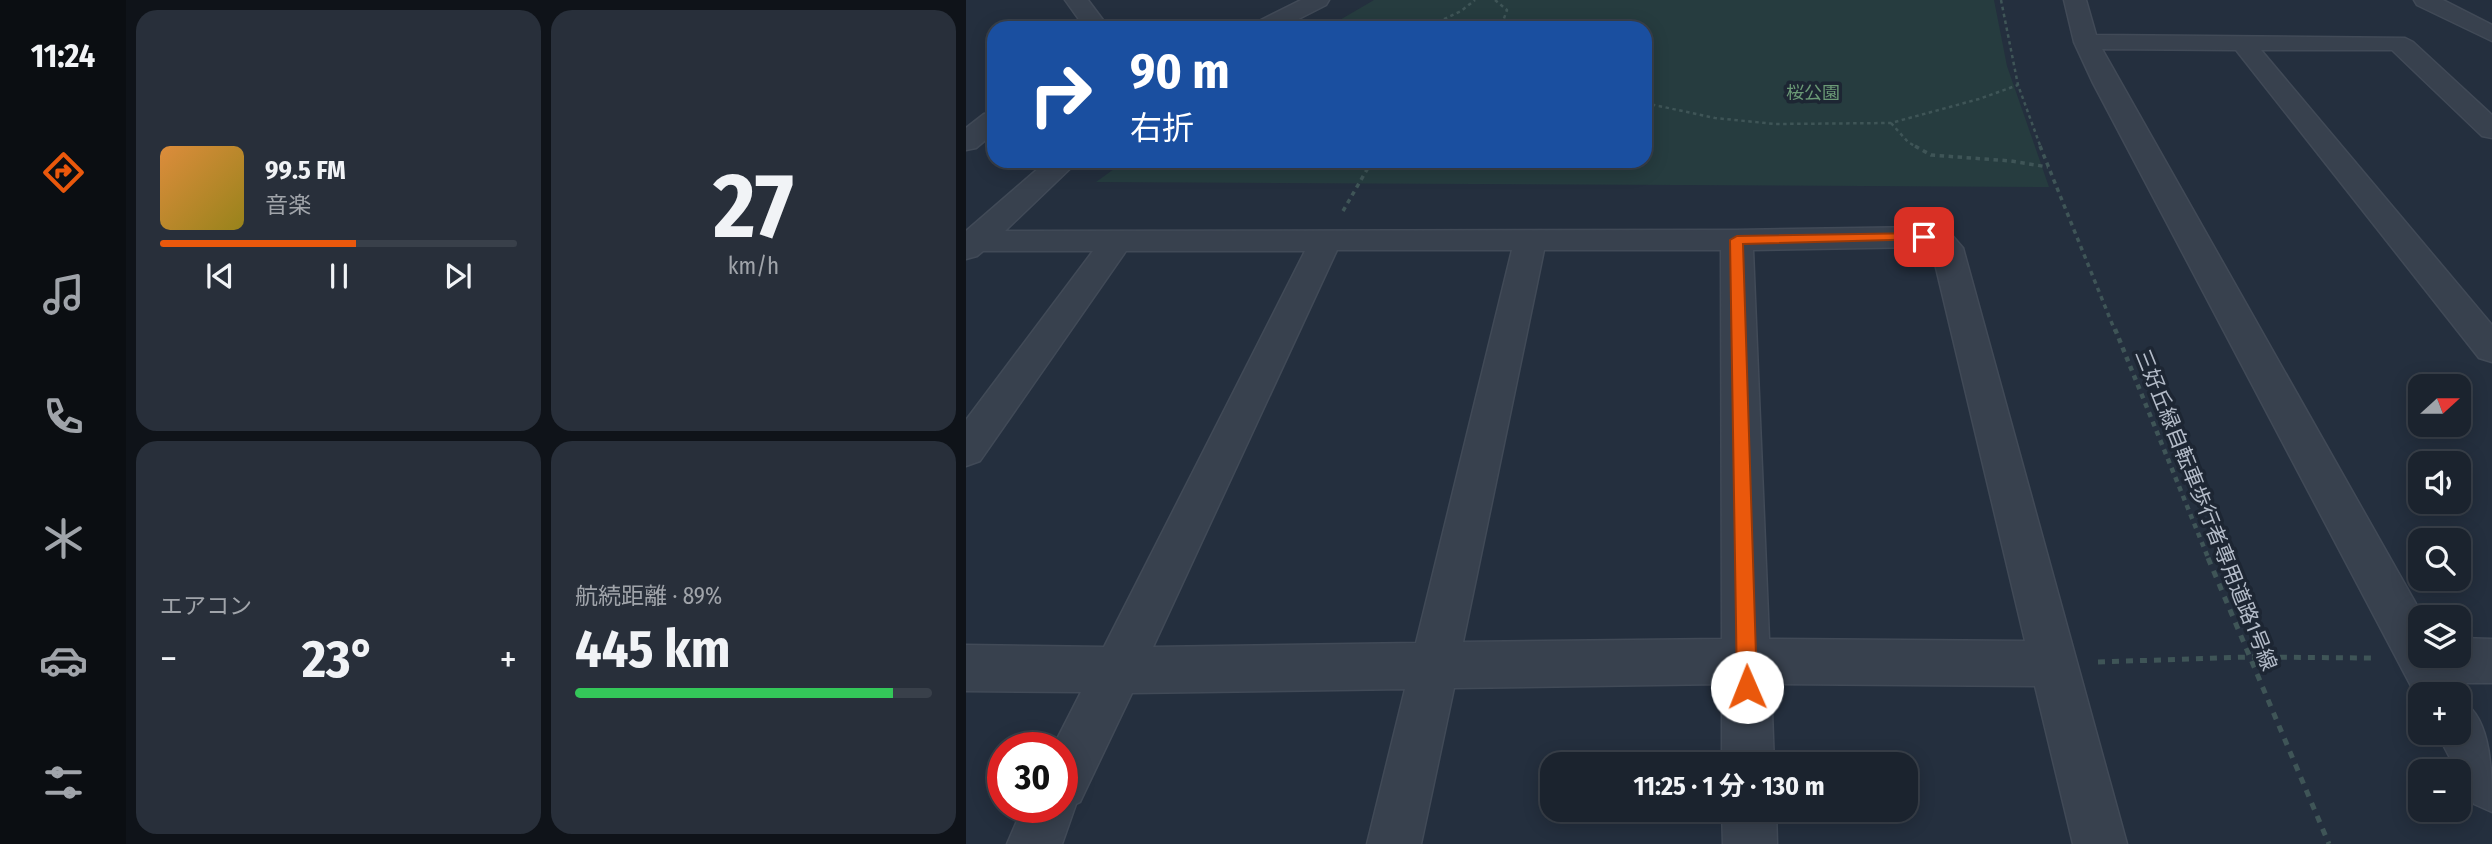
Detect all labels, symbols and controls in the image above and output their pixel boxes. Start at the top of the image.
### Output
text: 11:24 [31,37,95,75]
text: 90 m [1130,42,1230,101]
icon: right [1015,49,1106,140]
park label: 桜公園 [1786,82,1840,104]
text: 右折 [1130,109,1194,147]
icon: directions [39,148,88,197]
text: 27 [713,152,794,261]
text: 99.5 FM [265,155,346,186]
text: 音楽 [265,191,311,219]
pin [1894,207,1954,267]
icon: arrive [1905,218,1943,256]
text: km/h [728,252,779,280]
icon: previous [201,257,239,295]
icon: pause [320,257,358,295]
icon: next [439,257,477,295]
icon: music [39,270,88,319]
street label: 三好丘緑自転車歩行者専用道路1号線 [2129,346,2283,674]
north arrow [2408,374,2471,438]
map controls [2408,374,2471,822]
icon: phone [39,392,88,441]
button: sound [2408,451,2471,514]
icon: climate [39,514,88,563]
button: search [2408,528,2471,591]
text: 航続距離 · 89% [575,582,722,610]
text: エアコン [160,592,252,620]
button: layers [2408,605,2471,668]
text: 445 km [575,618,730,681]
text: 23° [302,628,375,691]
icon: car [39,636,88,685]
text: − [160,636,177,682]
text: + [500,636,517,682]
position arrow [1710,650,1784,724]
button: + [2408,682,2471,745]
speed limit sign: 30 [987,732,1078,823]
icon: filters [39,758,88,807]
button: − [2408,759,2471,822]
text: 11:25 · 1 分 · 130 m [1634,771,1824,802]

